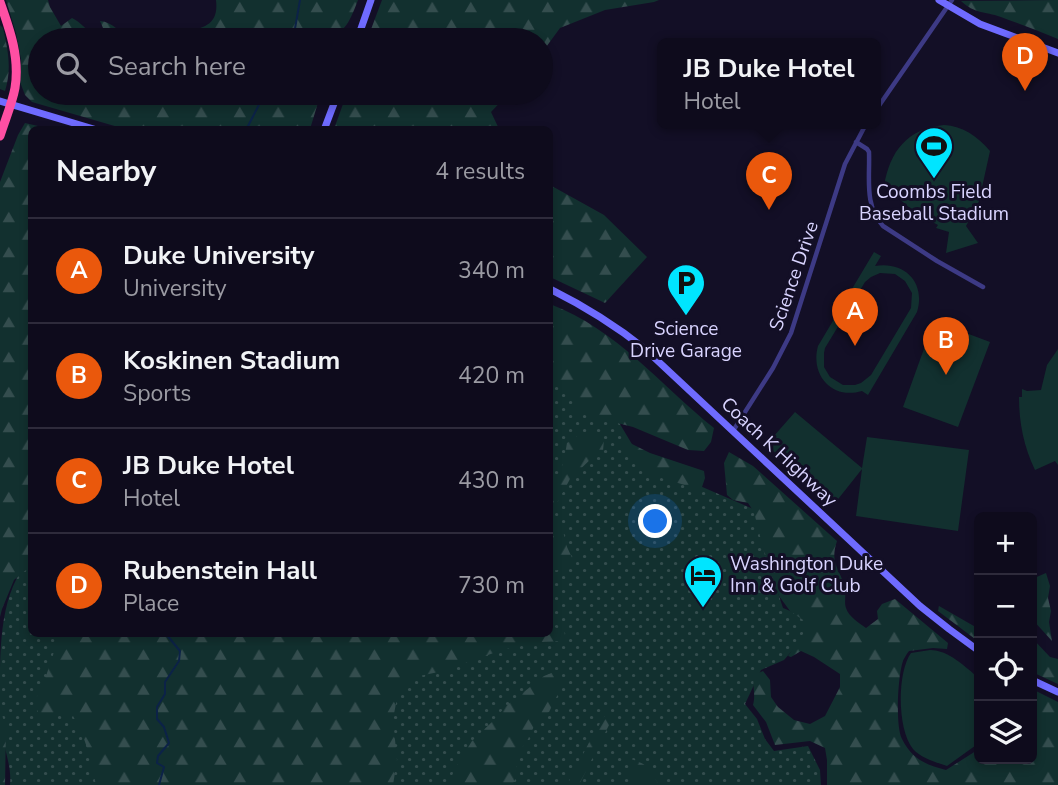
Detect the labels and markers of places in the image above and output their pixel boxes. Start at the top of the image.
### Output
pin: D [1002,33,1048,91]
sports icon: Coombs Field Baseball Stadium [913,125,955,180]
pin: C [746,152,792,210]
place label: Coombs Field Baseball Stadium [859,179,1009,227]
parking icon: Science Drive Garage [665,262,707,317]
pin: A [832,288,878,346]
place label: Science Drive Garage [630,316,742,364]
pin: B [923,317,969,375]
place label: Washington Duke Inn & Golf Club [730,551,883,599]
hotel icon: Washington Duke Inn & Golf Club [682,554,724,609]

